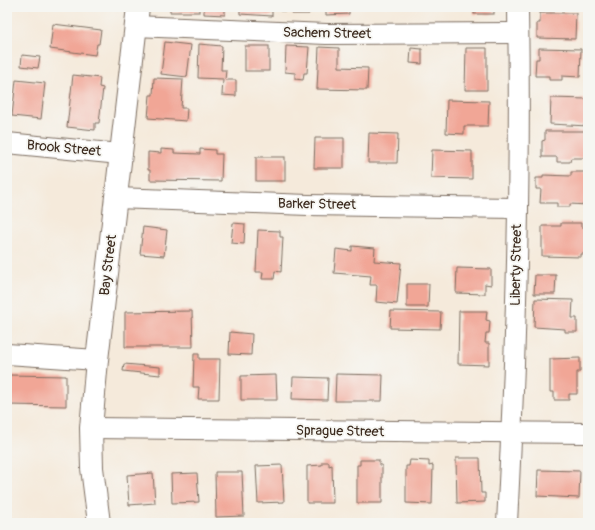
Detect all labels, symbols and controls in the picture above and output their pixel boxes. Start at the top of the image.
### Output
street label: Sachem Street [283,24,372,42]
street label: Brook Street [26,136,102,160]
street label: Barker Street [278,195,357,213]
street label: Liberty Street [507,224,525,306]
street label: Bay Street [96,233,120,297]
street label: Sprague Street [296,422,385,440]

